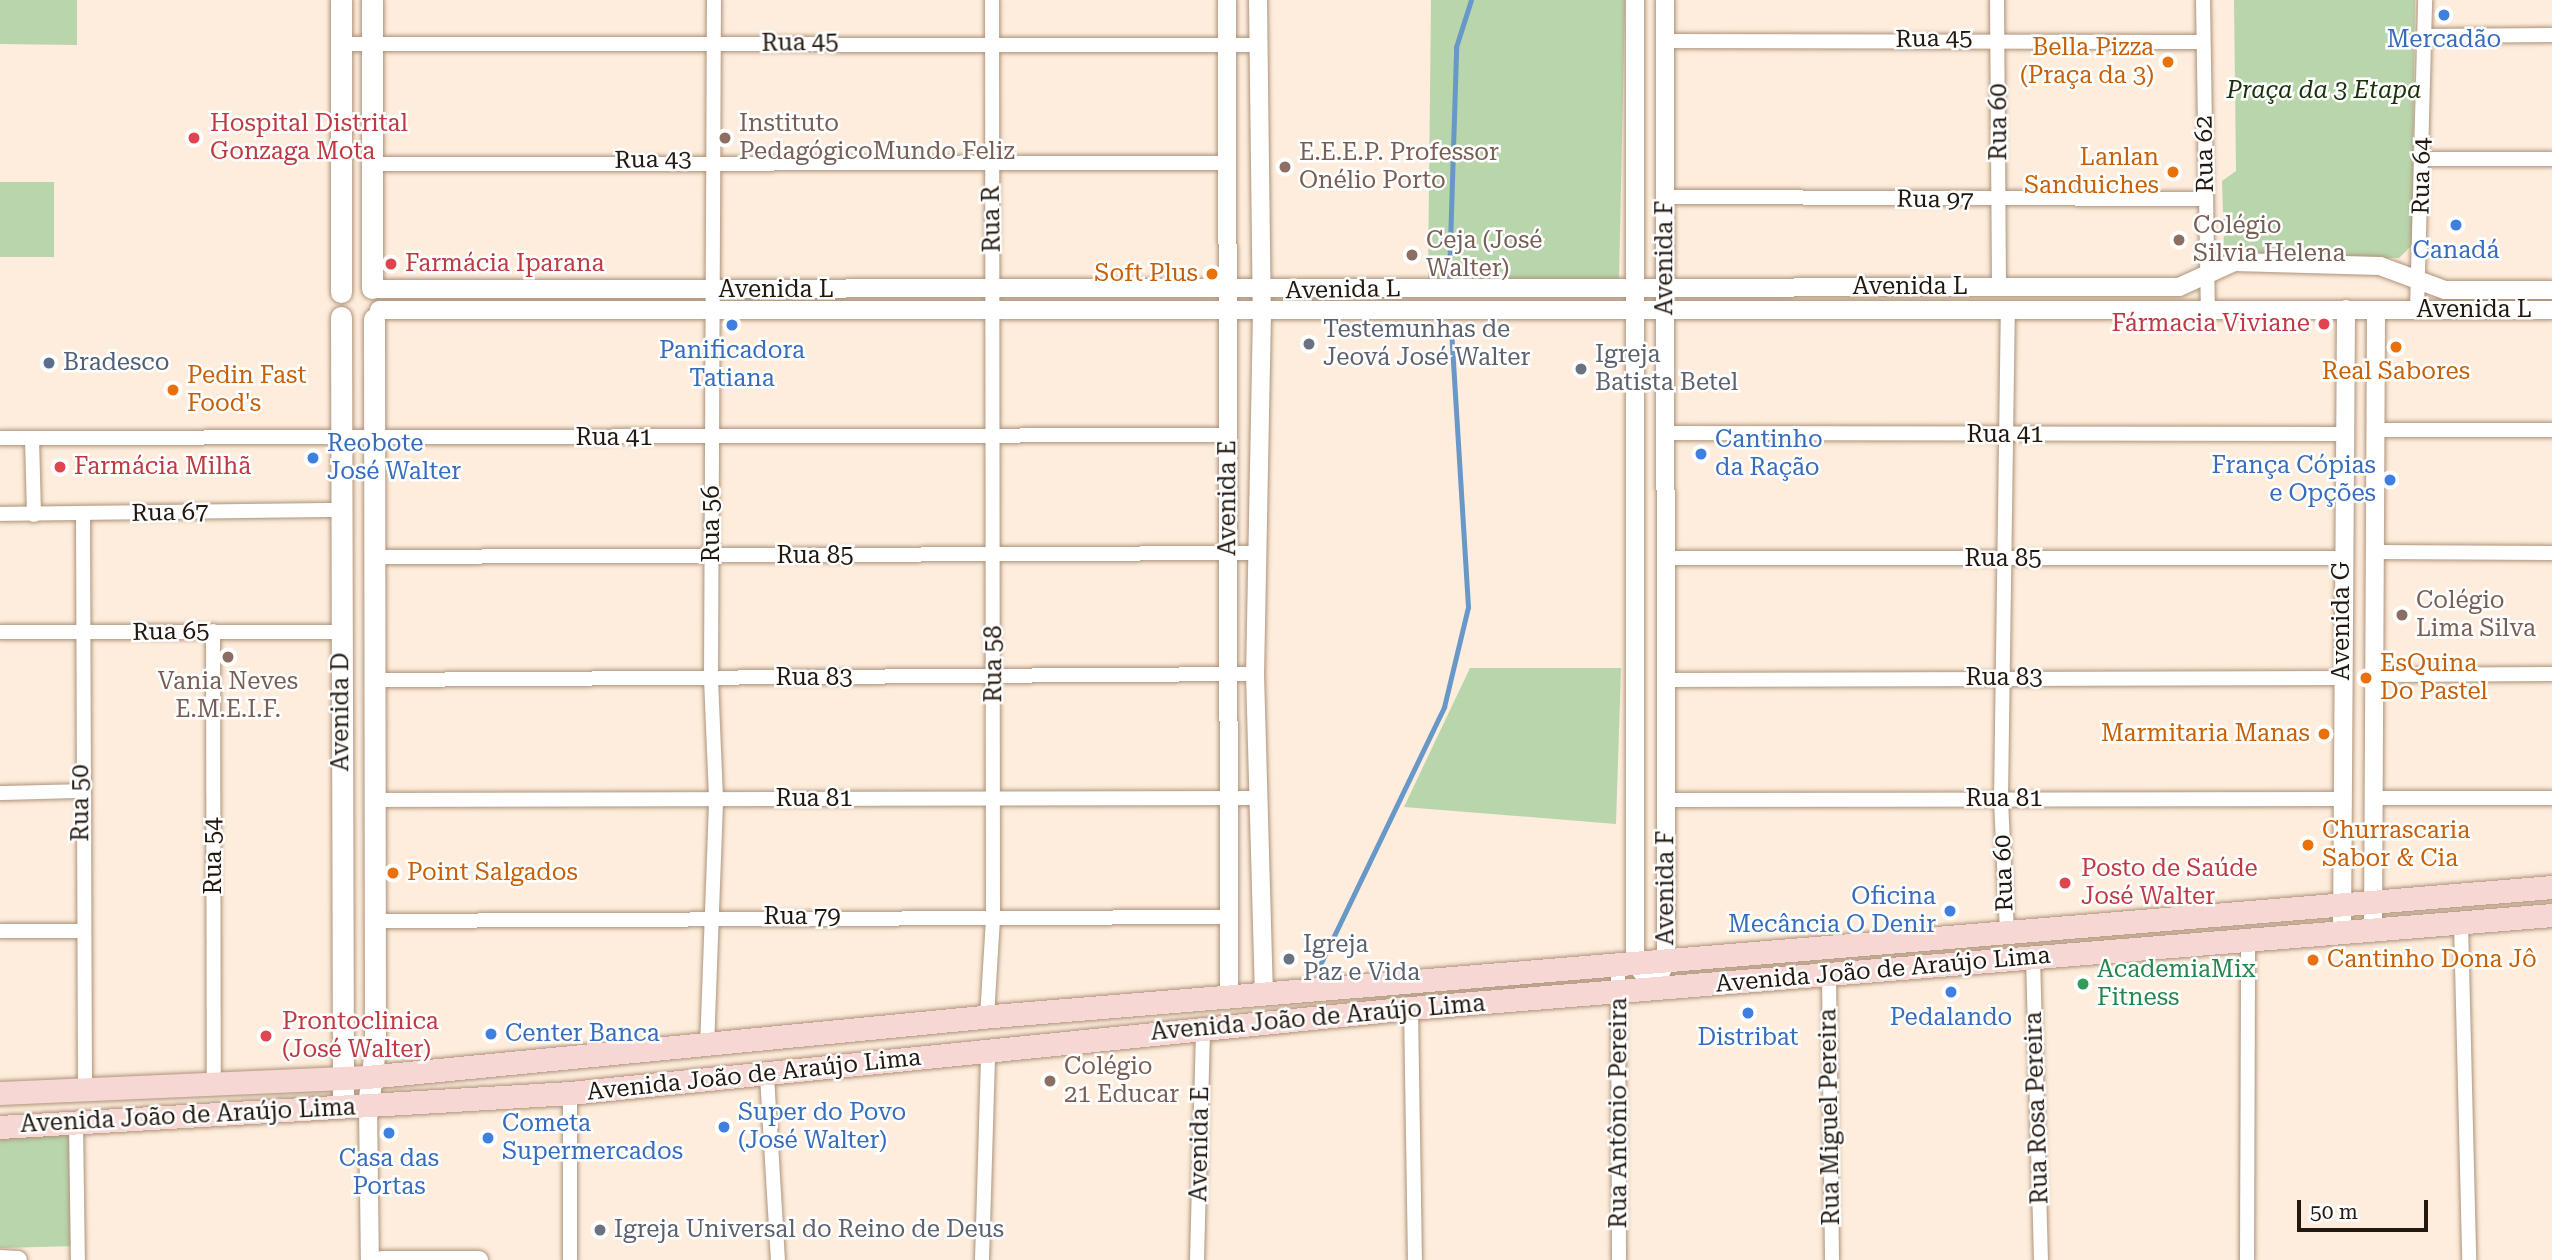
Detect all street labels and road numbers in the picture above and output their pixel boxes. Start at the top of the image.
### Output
street label: Rua 45 [1895,24,1973,54]
street label: Rua 45 [761,28,839,58]
street label: Rua 60 [1985,83,2013,161]
street label: Rua 62 [2190,115,2220,193]
street label: Rua 64 [2407,137,2437,215]
street label: Rua 43 [614,145,692,175]
street label: Rua R [977,185,1007,253]
street label: Rua 97 [1896,185,1974,215]
street label: Avenida F [1651,201,1679,315]
street label: Avenida L [1852,273,1968,301]
street label: Avenida L [1285,275,1401,305]
street label: Avenida L [718,276,834,304]
street label: Avenida L [2416,296,2532,324]
street label: Rua 41 [1966,421,2044,449]
street label: Rua 41 [575,424,653,452]
street label: Avenida E [1214,440,1242,556]
street label: Rua 56 [698,485,726,563]
street label: Rua 67 [131,498,209,528]
street label: Rua 85 [776,542,854,570]
street label: Rua 85 [1964,545,2042,573]
street label: Avenida G [2328,562,2356,680]
street label: Rua 65 [132,617,210,647]
street label: Rua 58 [980,625,1008,703]
street label: Avenida D [327,653,355,771]
street label: Rua 83 [775,664,853,692]
street label: Rua 83 [1965,664,2043,692]
street label: Rua 50 [67,764,95,842]
street label: Rua 81 [775,785,853,813]
street label: Rua 81 [1965,785,2043,813]
street label: Rua 54 [200,817,228,895]
street label: Avenida F [1652,831,1680,945]
street label: Rua 60 [1988,834,2020,912]
street label: Rua 79 [763,903,841,931]
street label: Avenida João de Araújo Lima [1714,941,2052,999]
street label: Avenida João de Araújo Lima [1149,989,1487,1047]
street label: Rua Antônio Pereira [1605,997,1633,1229]
street label: Rua Miguel Pereira [1814,1008,1846,1226]
street label: Rua Rosa Pereira [2019,1011,2055,1205]
street label: Avenida João de Araújo Lima [586,1043,922,1107]
street label: Avenida E [1185,1086,1215,1202]
street label: Avenida João de Araújo Lima [20,1093,356,1139]

